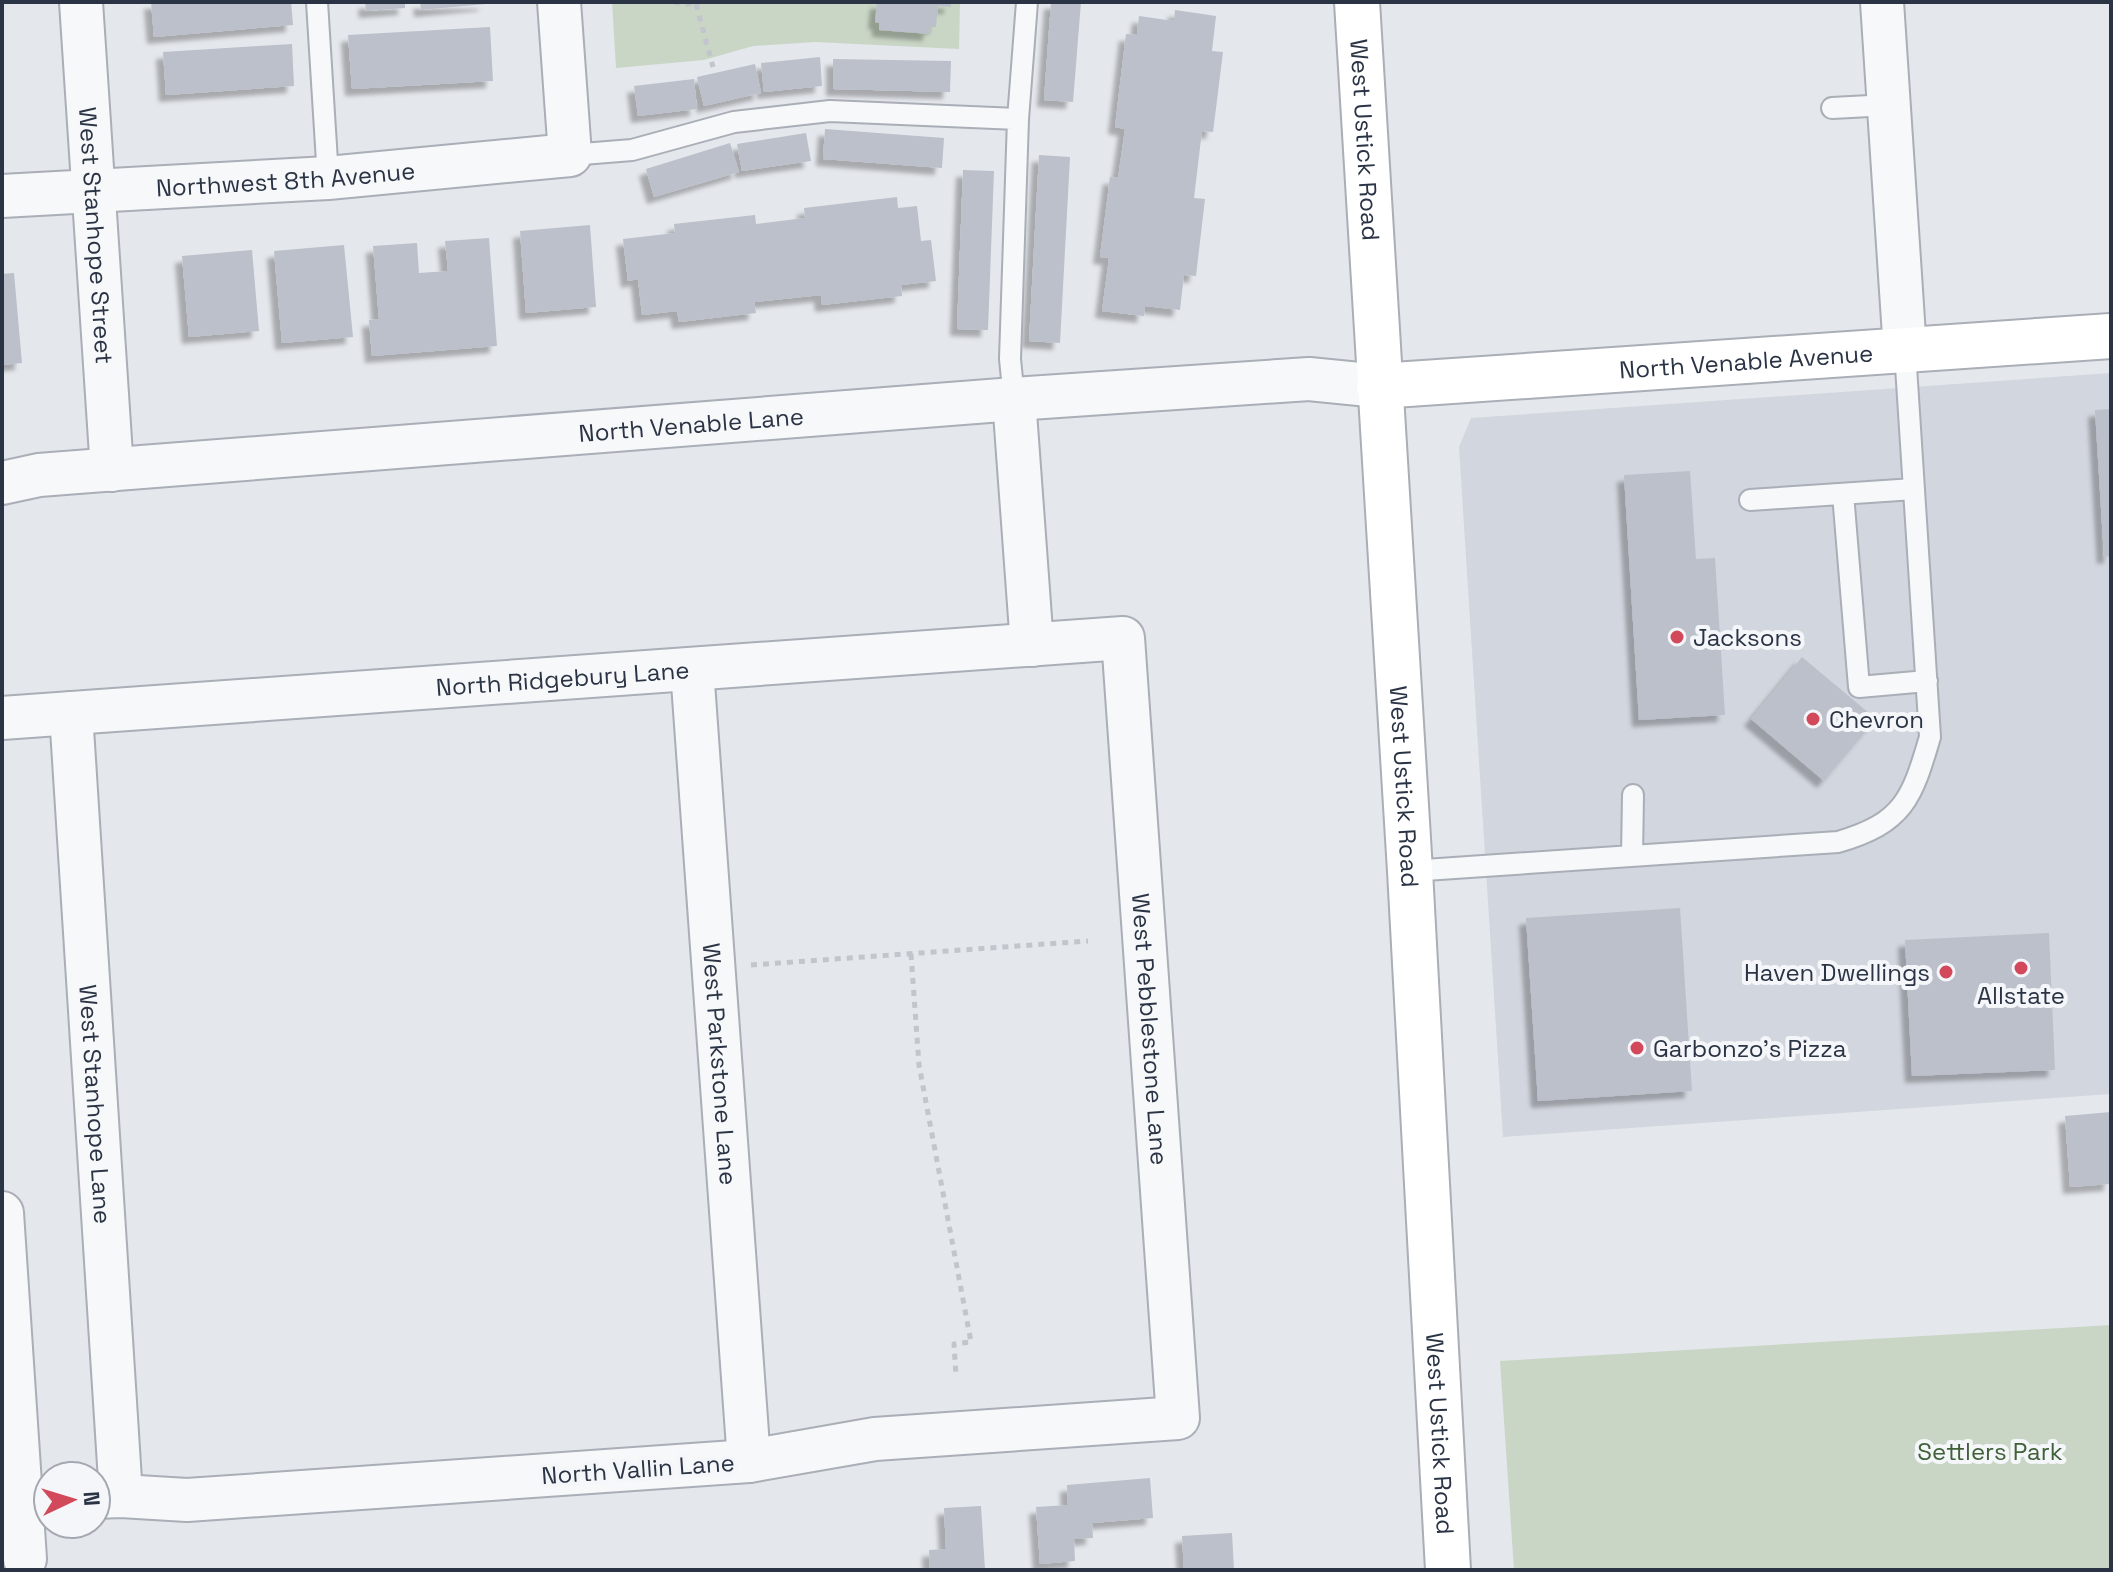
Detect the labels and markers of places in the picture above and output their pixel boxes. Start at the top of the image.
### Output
place label: Jacksons [1693,622,1802,653]
marker: Jacksons [1668,628,1686,646]
place label: Chevron [1829,704,1924,735]
marker: Chevron [1804,710,1822,728]
place label: Haven Dwellings [1744,957,1930,988]
marker: Allstate [2012,959,2030,977]
marker: Haven Dwellings [1937,963,1955,981]
place label: Allstate [1977,980,2065,1011]
place label: Garbonzo's Pizza [1653,1033,1847,1064]
marker: Garbonzo's Pizza [1628,1039,1646,1057]

